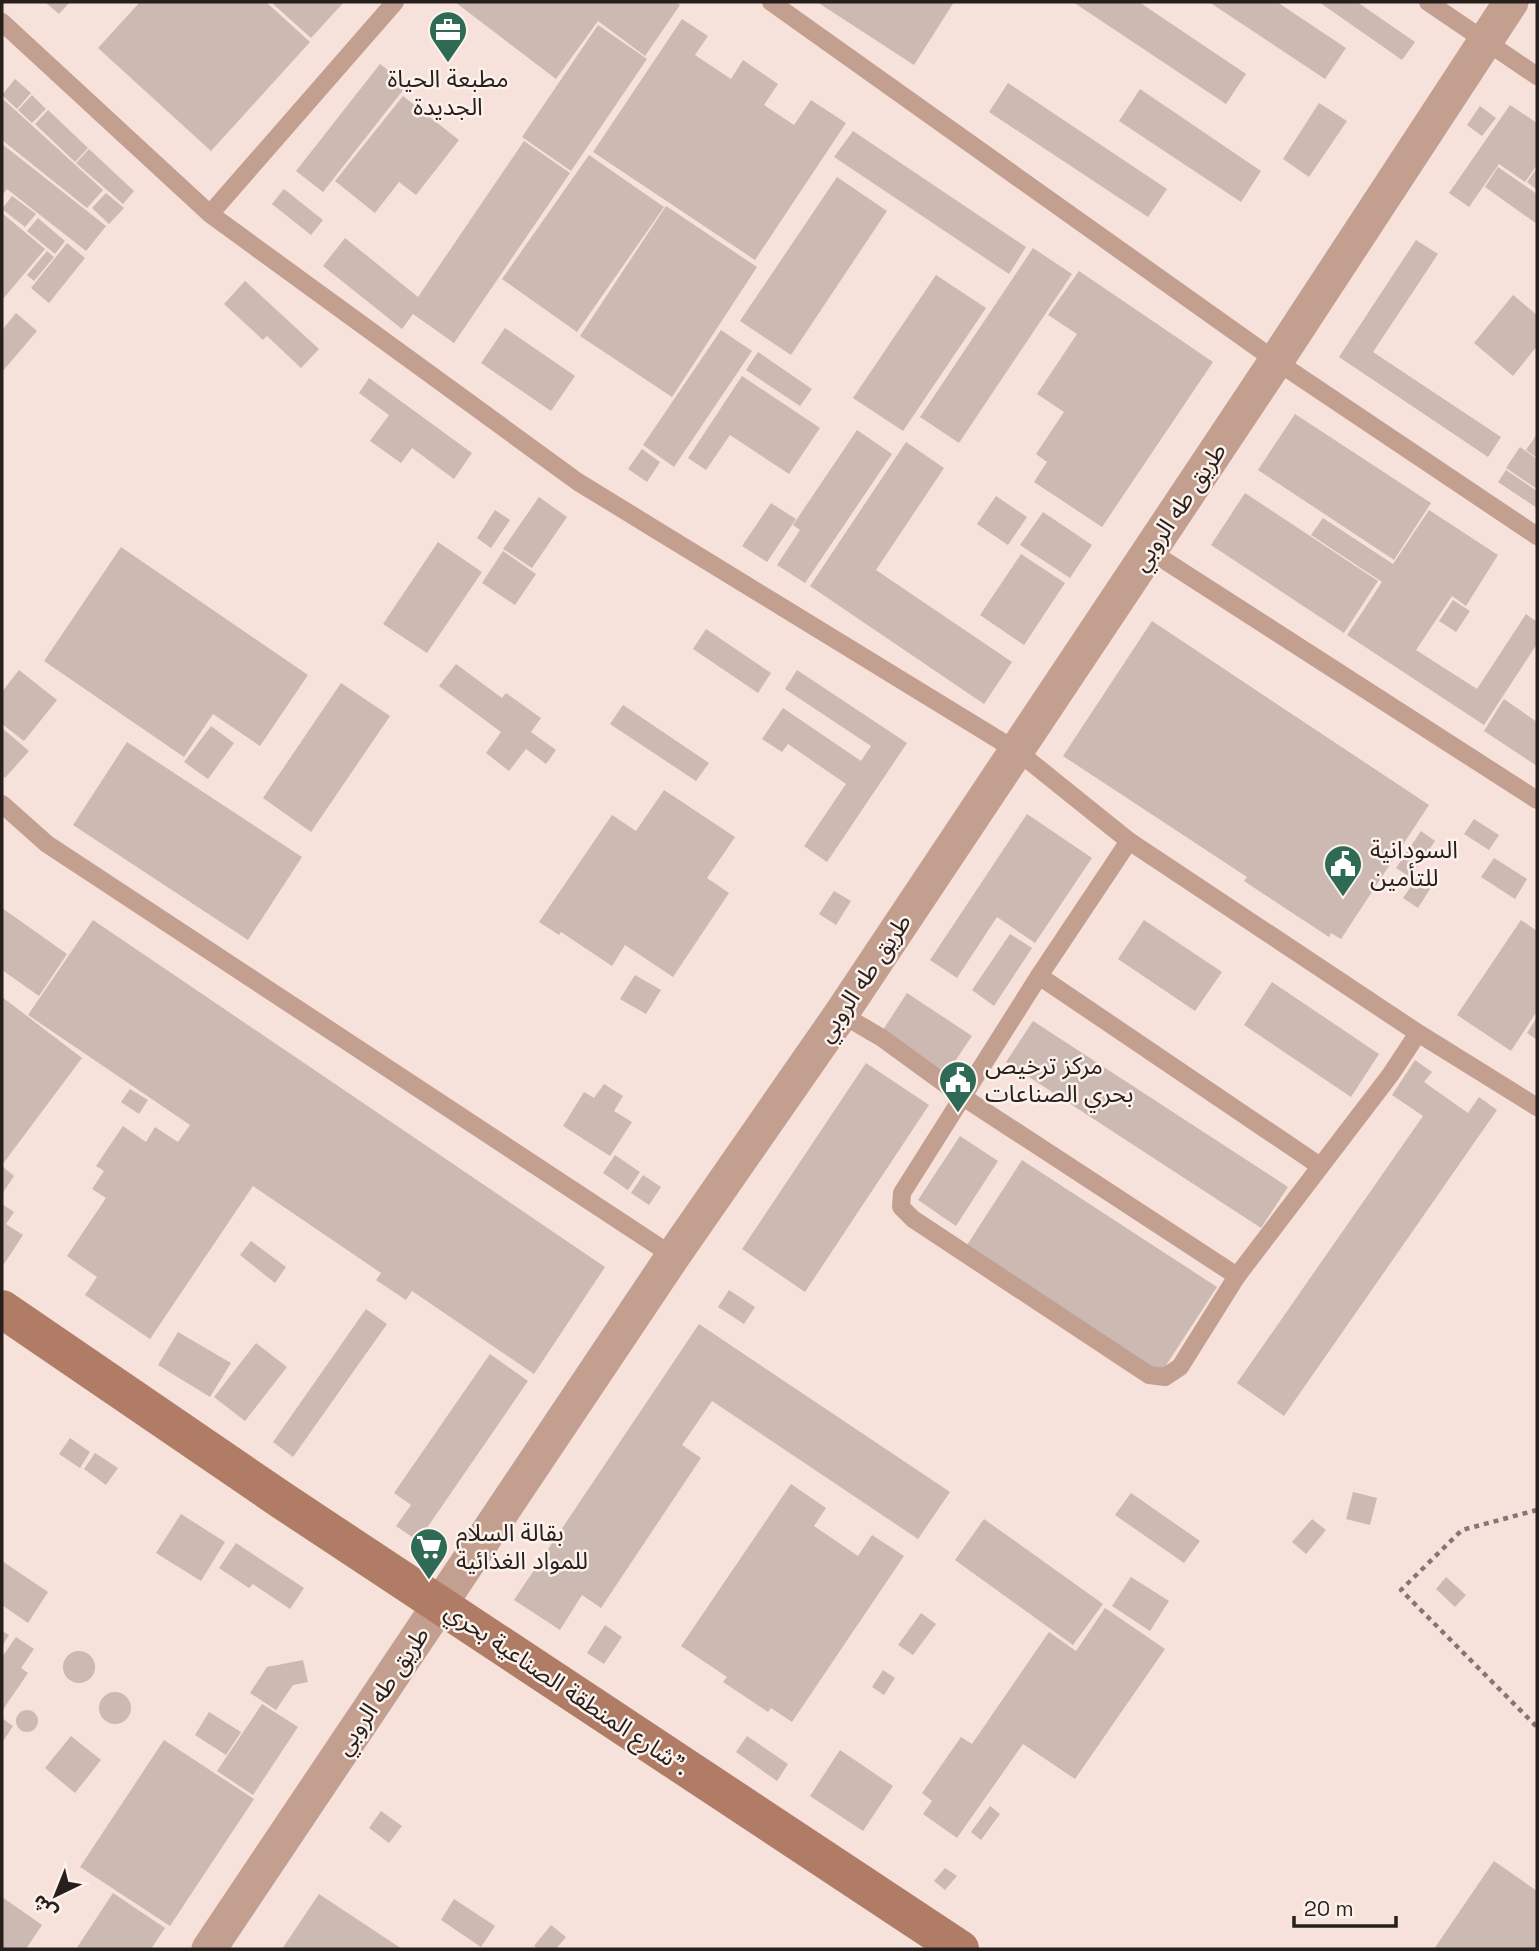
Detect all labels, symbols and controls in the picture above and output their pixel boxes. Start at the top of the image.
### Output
office icon: مطبعة الحياة الجديدة [427,9,469,64]
place label: مطبعة الحياة الجديدة [387,63,509,122]
street label: طريق طه الروبي [1124,437,1236,579]
place label: السودانية للتأمين [1370,834,1458,893]
public building icon: السودانية للتأمين [1322,843,1364,898]
street label: طريق طه الروبي [809,908,921,1050]
place label: مركز ترخيص بحري الصناعات [985,1050,1134,1113]
public building icon: مركز ترخيص بحري الصناعات [937,1059,979,1114]
place label: بقالة السلام للمواد الغذائية [456,1517,588,1576]
supermarket icon: بقالة السلام للمواد الغذائية [408,1526,450,1581]
street label: شارع المنطقة الصناعية بحري". [437,1595,695,1785]
street label: طريق طه الروبي [327,1621,439,1763]
north arrow [21,1860,91,1930]
scale bar [1294,1884,1396,1928]
text: ش [27,1889,63,1925]
text: 20 m [1304,1895,1354,1922]

